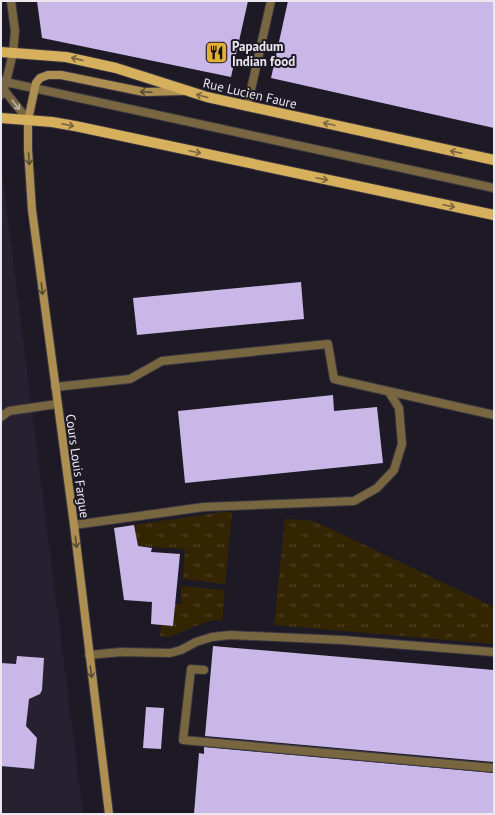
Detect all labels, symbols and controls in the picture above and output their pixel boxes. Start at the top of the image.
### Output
place label: Papadum Indian food [232,38,295,70]
restaurant icon: Papadum Indian food [204,40,230,66]
one-way arrow [71,55,84,63]
street label: Rue Lucien Faure [201,74,299,113]
one-way arrow [140,88,153,95]
one-way arrow [196,92,209,99]
one-way arrow [12,100,21,111]
one-way arrow [323,120,336,128]
one-way arrow [61,121,74,129]
one-way arrow [450,147,463,155]
one-way arrow [188,148,201,156]
one-way arrow [25,152,32,165]
one-way arrow [315,175,328,183]
one-way arrow [442,202,455,210]
one-way arrow [38,282,46,295]
street label: Cours Louis Fargue [62,413,93,519]
one-way arrow [72,535,80,548]
one-way arrow [88,665,95,678]

